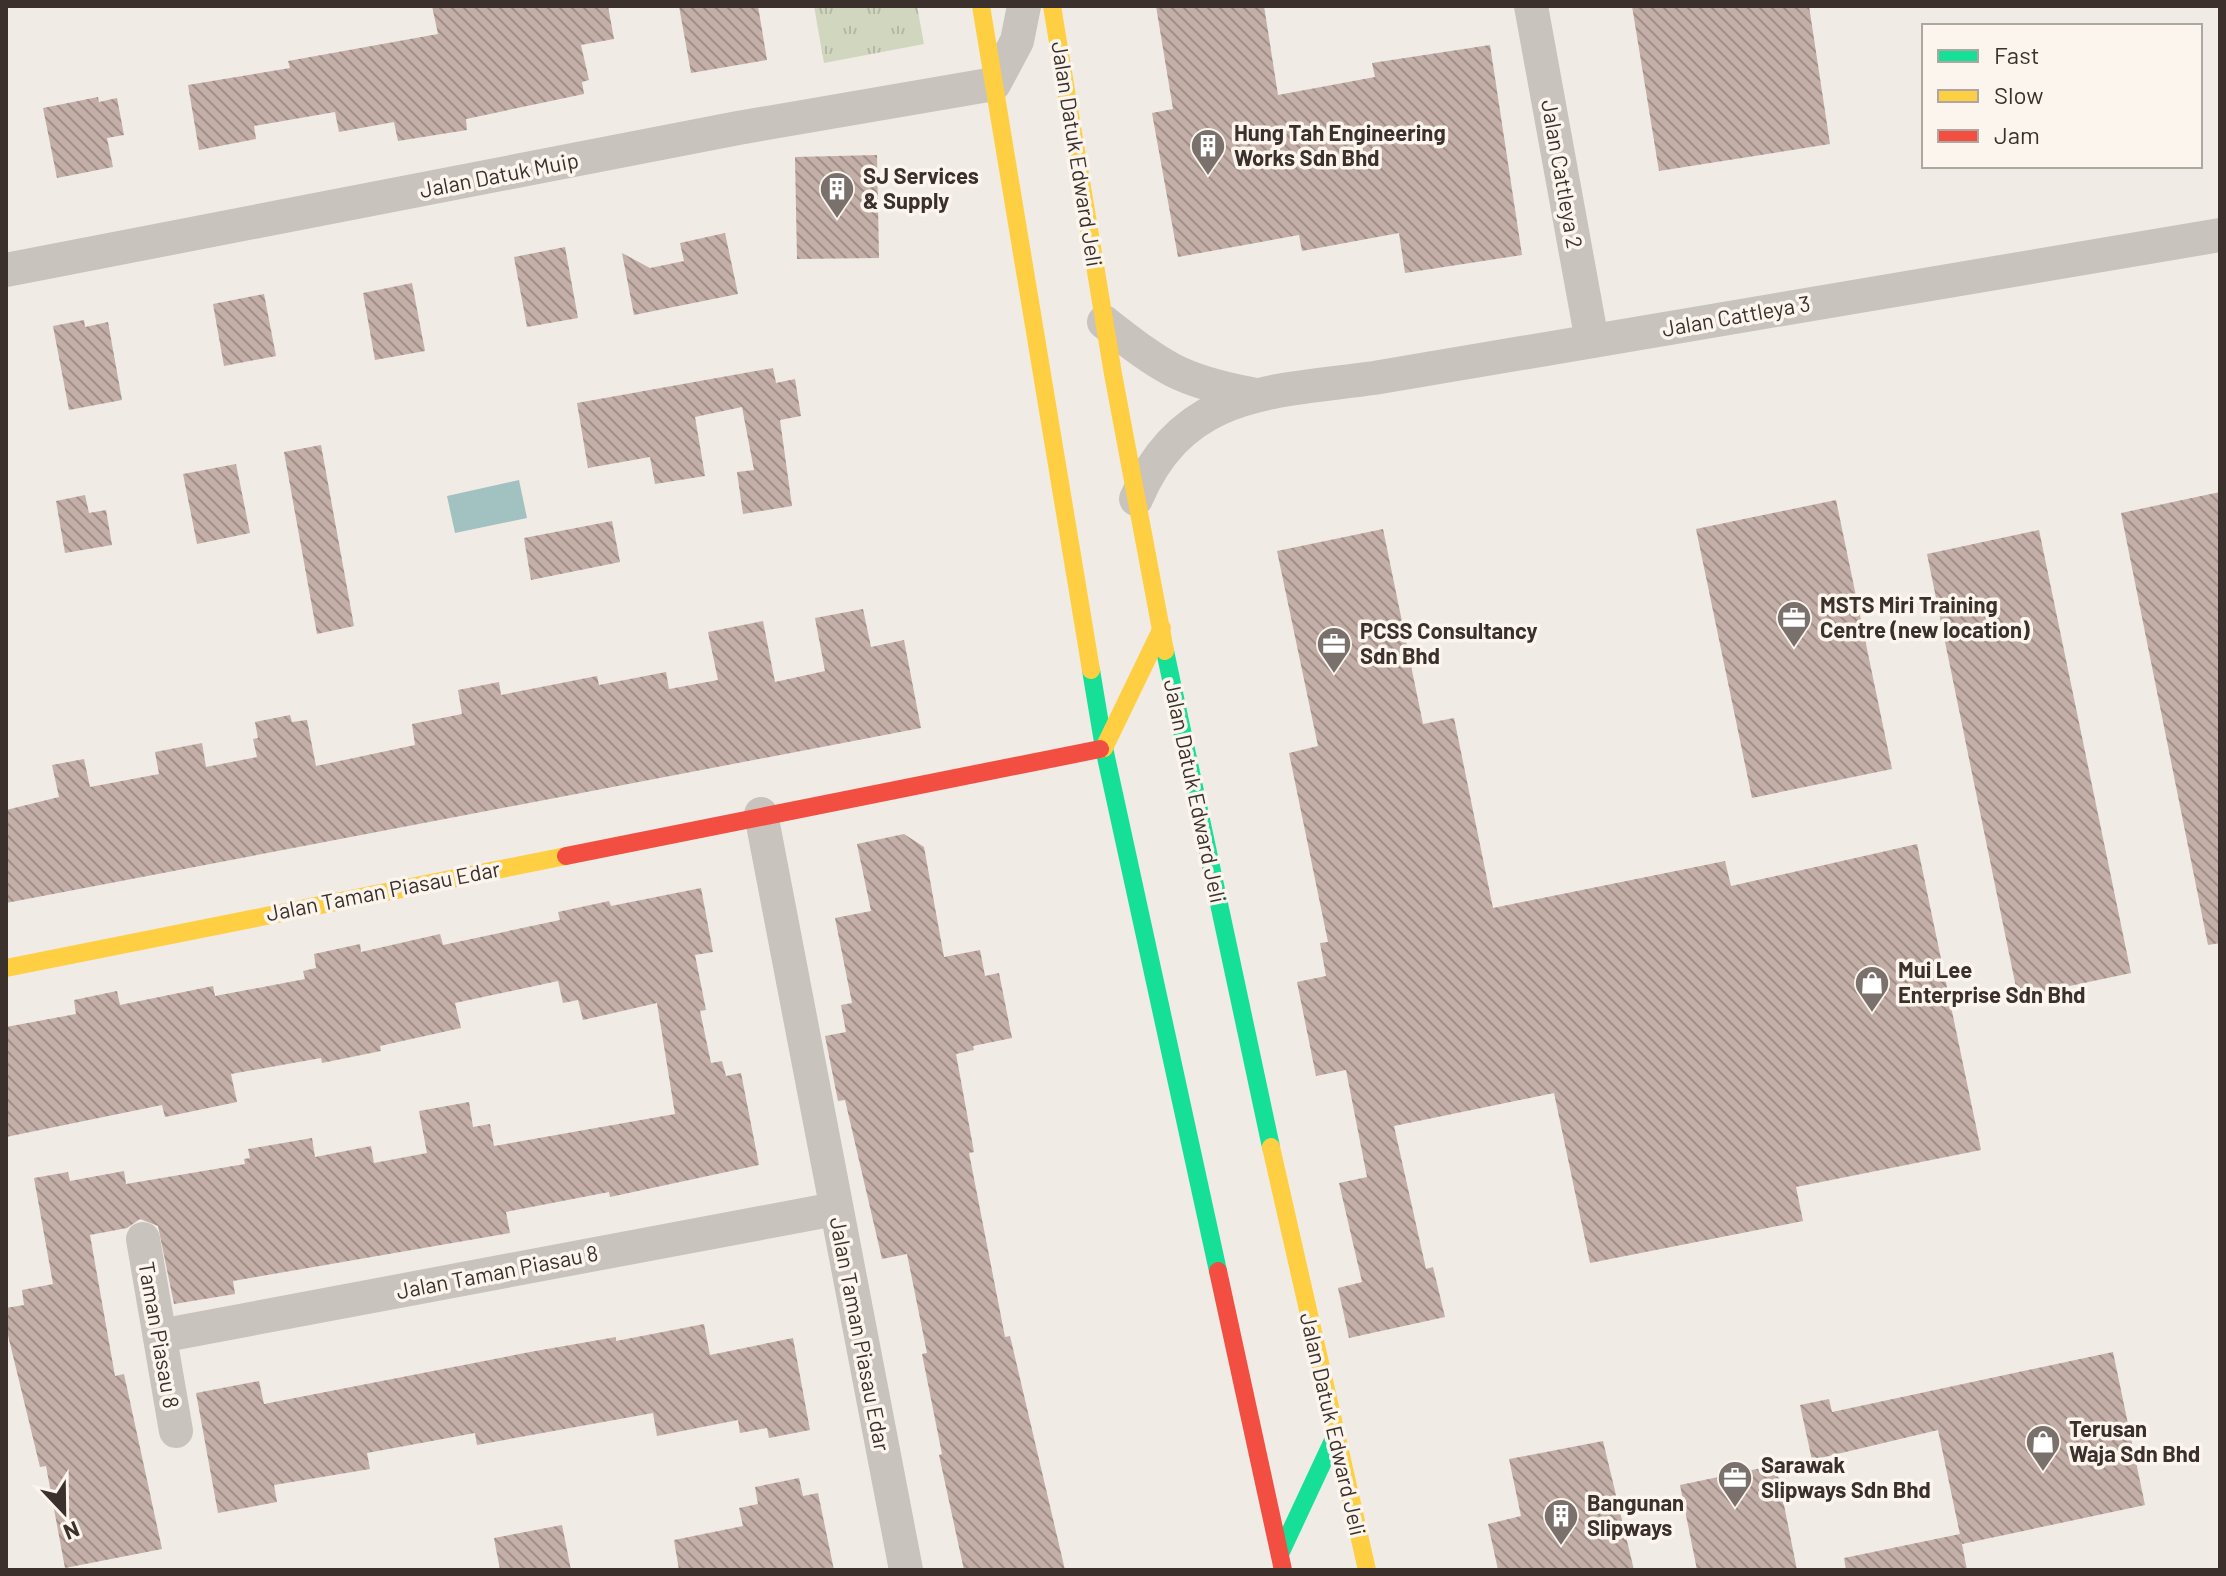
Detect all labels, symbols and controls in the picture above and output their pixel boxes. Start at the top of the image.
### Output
legend [1922,24,2202,168]
street label: Jalan Datuk Edward Jeli [1047,39,1109,268]
text: Fast [1994,40,2039,69]
text: Slow [1994,80,2043,109]
street label: Jalan Cattleya 2 [1537,97,1589,250]
place label: Hung Tah Engineering Works Sdn Bhd [1234,119,1446,170]
text: Jam [1994,120,2040,149]
building icon: Hung Tah Engineering Works Sdn Bhd [1189,127,1227,177]
street label: Jalan Datuk Muip [417,146,581,202]
place label: SJ Services & Supply [863,162,979,213]
building icon: SJ Services & Supply [818,170,856,220]
street label: Jalan Cattleya 3 [1660,289,1812,341]
place label: MSTS Miri Training Centre (new location) [1820,591,2030,642]
office icon: MSTS Miri Training Centre (new location) [1775,599,1813,649]
place label: PCSS Consultancy Sdn Bhd [1360,617,1538,668]
office icon: PCSS Consultancy Sdn Bhd [1315,625,1353,675]
street label: Jalan Datuk Edward Jeli [1160,677,1232,905]
street label: Jalan Taman Piasau Edar [263,855,502,925]
place label: Mui Lee Enterprise Sdn Bhd [1898,956,2086,1007]
shop icon: Mui Lee Enterprise Sdn Bhd [1853,964,1891,1014]
street label: Jalan Taman Piasau Edar [826,1214,896,1453]
street label: Jalan Taman Piasau 8 [394,1239,600,1303]
street label: Taman Piasau 8 [134,1259,186,1410]
street label: Jalan Datuk Edward Jeli [1296,1310,1372,1538]
place label: Terusan Waja Sdn Bhd [2069,1415,2200,1466]
shop icon: Terusan Waja Sdn Bhd [2024,1423,2062,1473]
place label: Sarawak Slipways Sdn Bhd [1761,1451,1931,1502]
office icon: Sarawak Slipways Sdn Bhd [1716,1459,1754,1509]
north arrow [24,1472,104,1552]
place label: Bangunan Slipways [1587,1489,1684,1540]
building icon: Bangunan Slipways [1542,1497,1580,1547]
text: N [60,1517,84,1546]

